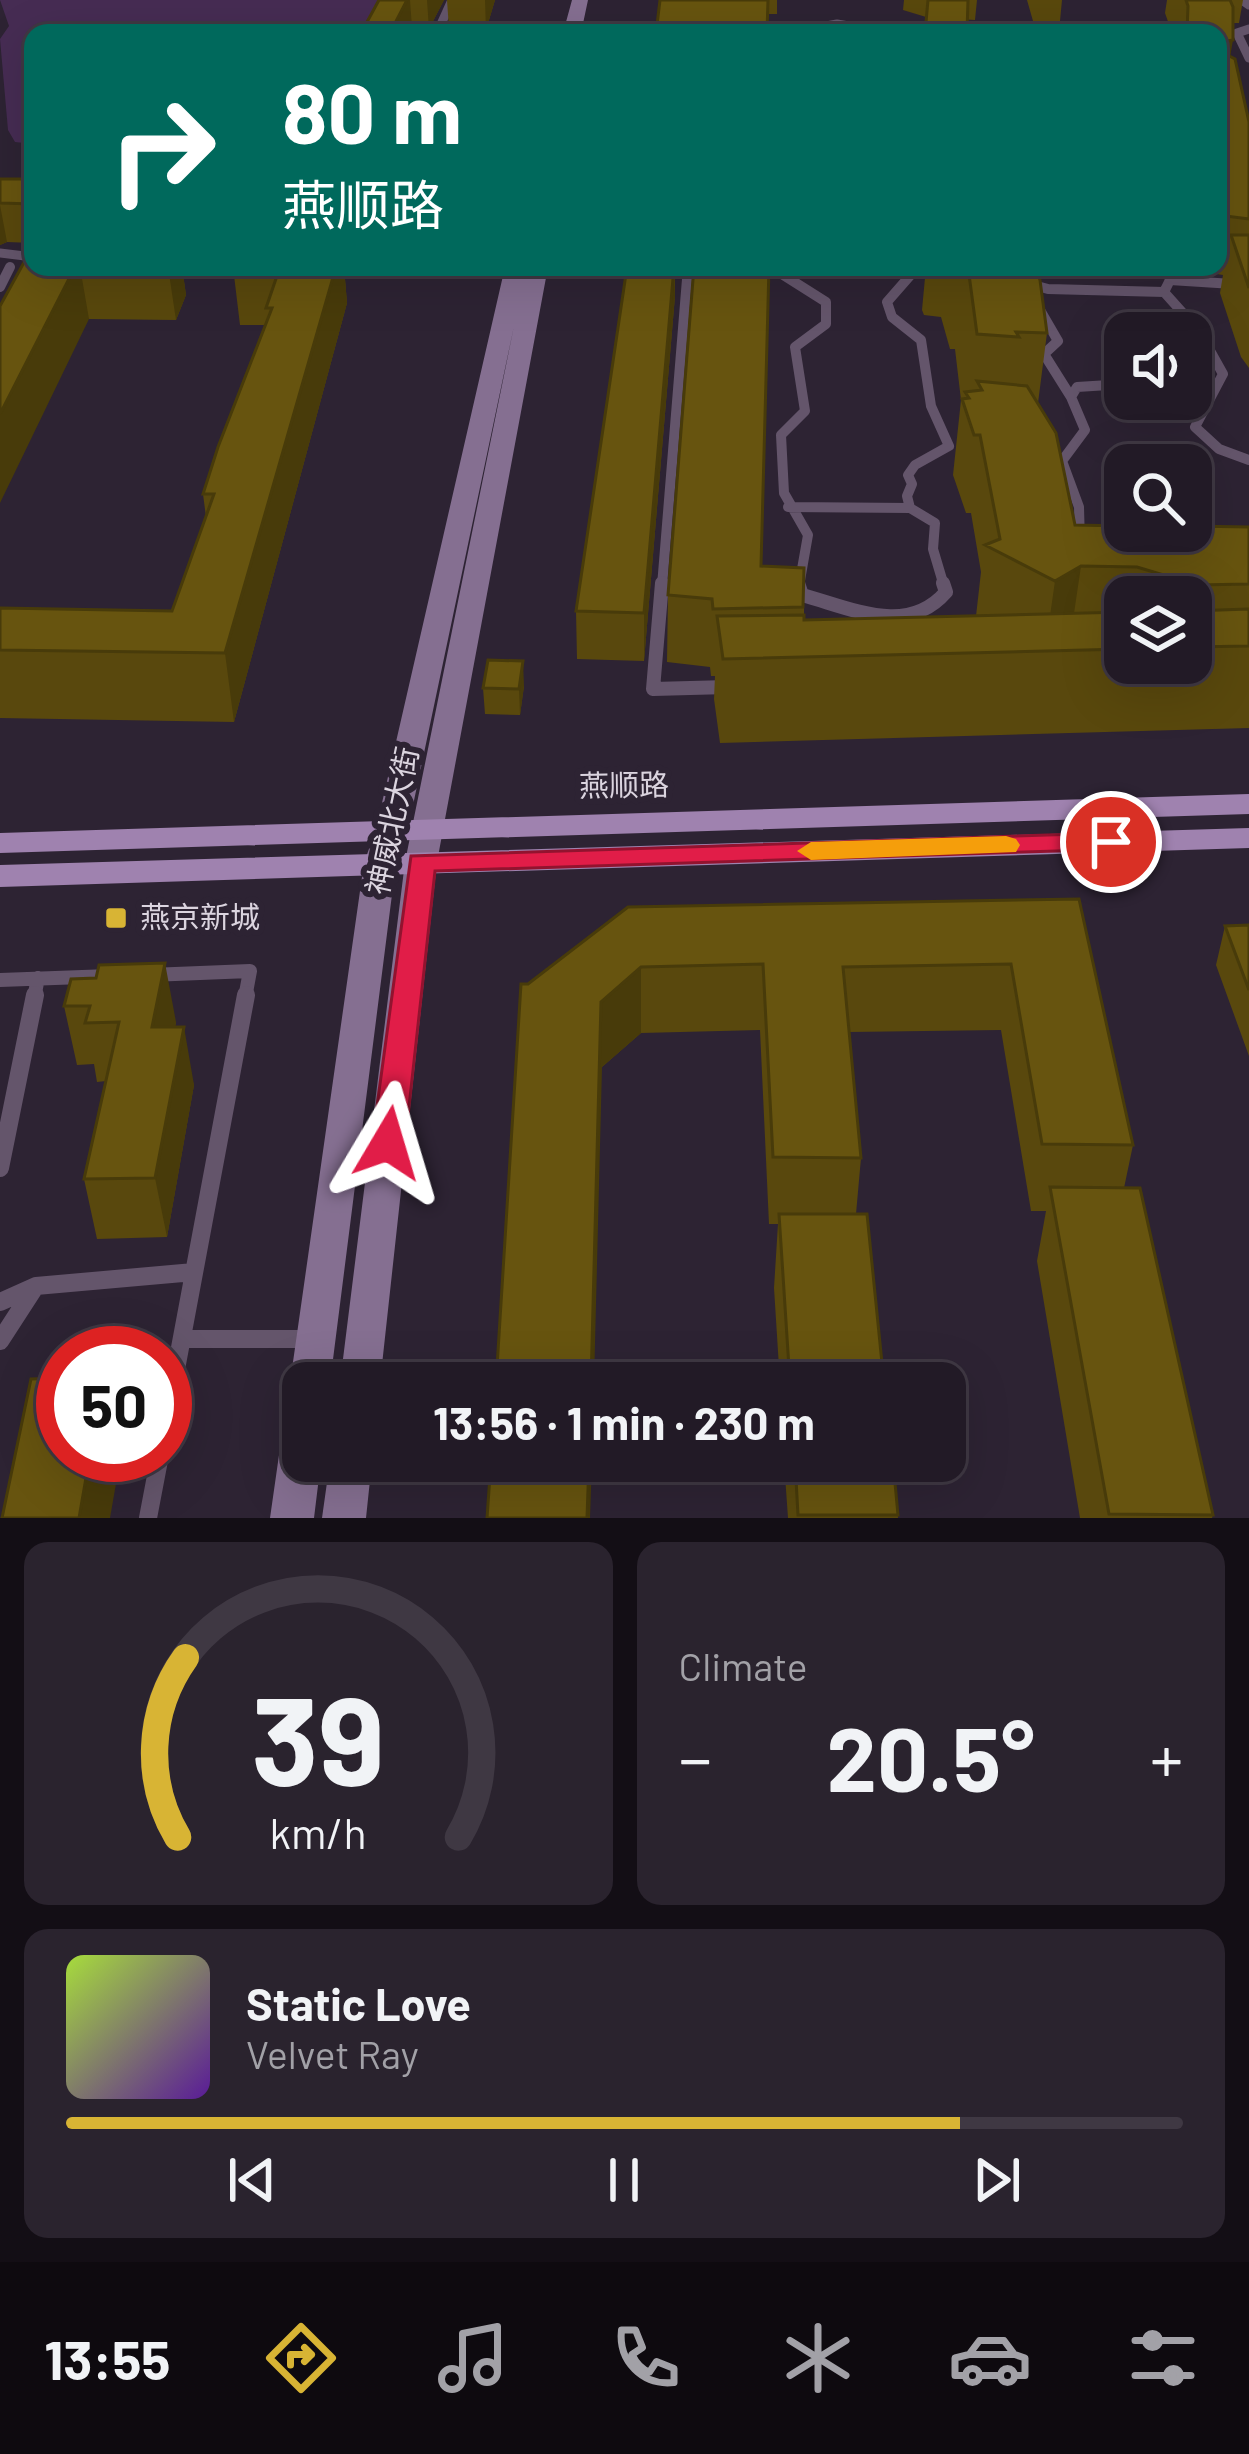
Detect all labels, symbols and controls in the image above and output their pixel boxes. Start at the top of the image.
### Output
text: 80 m [282,60,462,161]
icon: right [84,72,240,228]
text: 燕顺路 [282,171,444,236]
map controls [1104,312,1212,684]
button: sound [1104,312,1212,420]
button: search [1104,444,1212,552]
button: layers [1104,576,1212,684]
street label: 神威北大街 [358,743,424,898]
street label: 燕顺路 [579,765,669,803]
pin [1060,791,1162,893]
icon: arrive [1078,809,1144,875]
place label: 燕京新城 [140,898,260,934]
marker: 燕京新城 [103,905,129,931]
position arrow [325,1080,451,1206]
speed limit sign: 50 [36,1326,192,1482]
text: 13:56 · 1 min · 230 m [433,1395,815,1449]
text: Climate [679,1642,808,1689]
text: 39 [251,1661,385,1811]
text: 20.5° [827,1702,1035,1810]
text: − [679,1717,712,1796]
text: + [1150,1717,1183,1796]
text: km/h [270,1805,367,1857]
text: Static Love [246,1976,471,2030]
text: Velvet Ray [246,2030,419,2077]
icon: previous [219,2147,285,2213]
icon: pause [591,2147,657,2213]
icon: next [964,2147,1030,2213]
icon: directions [259,2316,343,2400]
icon: music [431,2316,515,2400]
icon: phone [604,2316,688,2400]
icon: climate [776,2316,860,2400]
icon: car [948,2316,1032,2400]
icon: filters [1121,2316,1205,2400]
text: 13:55 [44,2326,170,2391]

